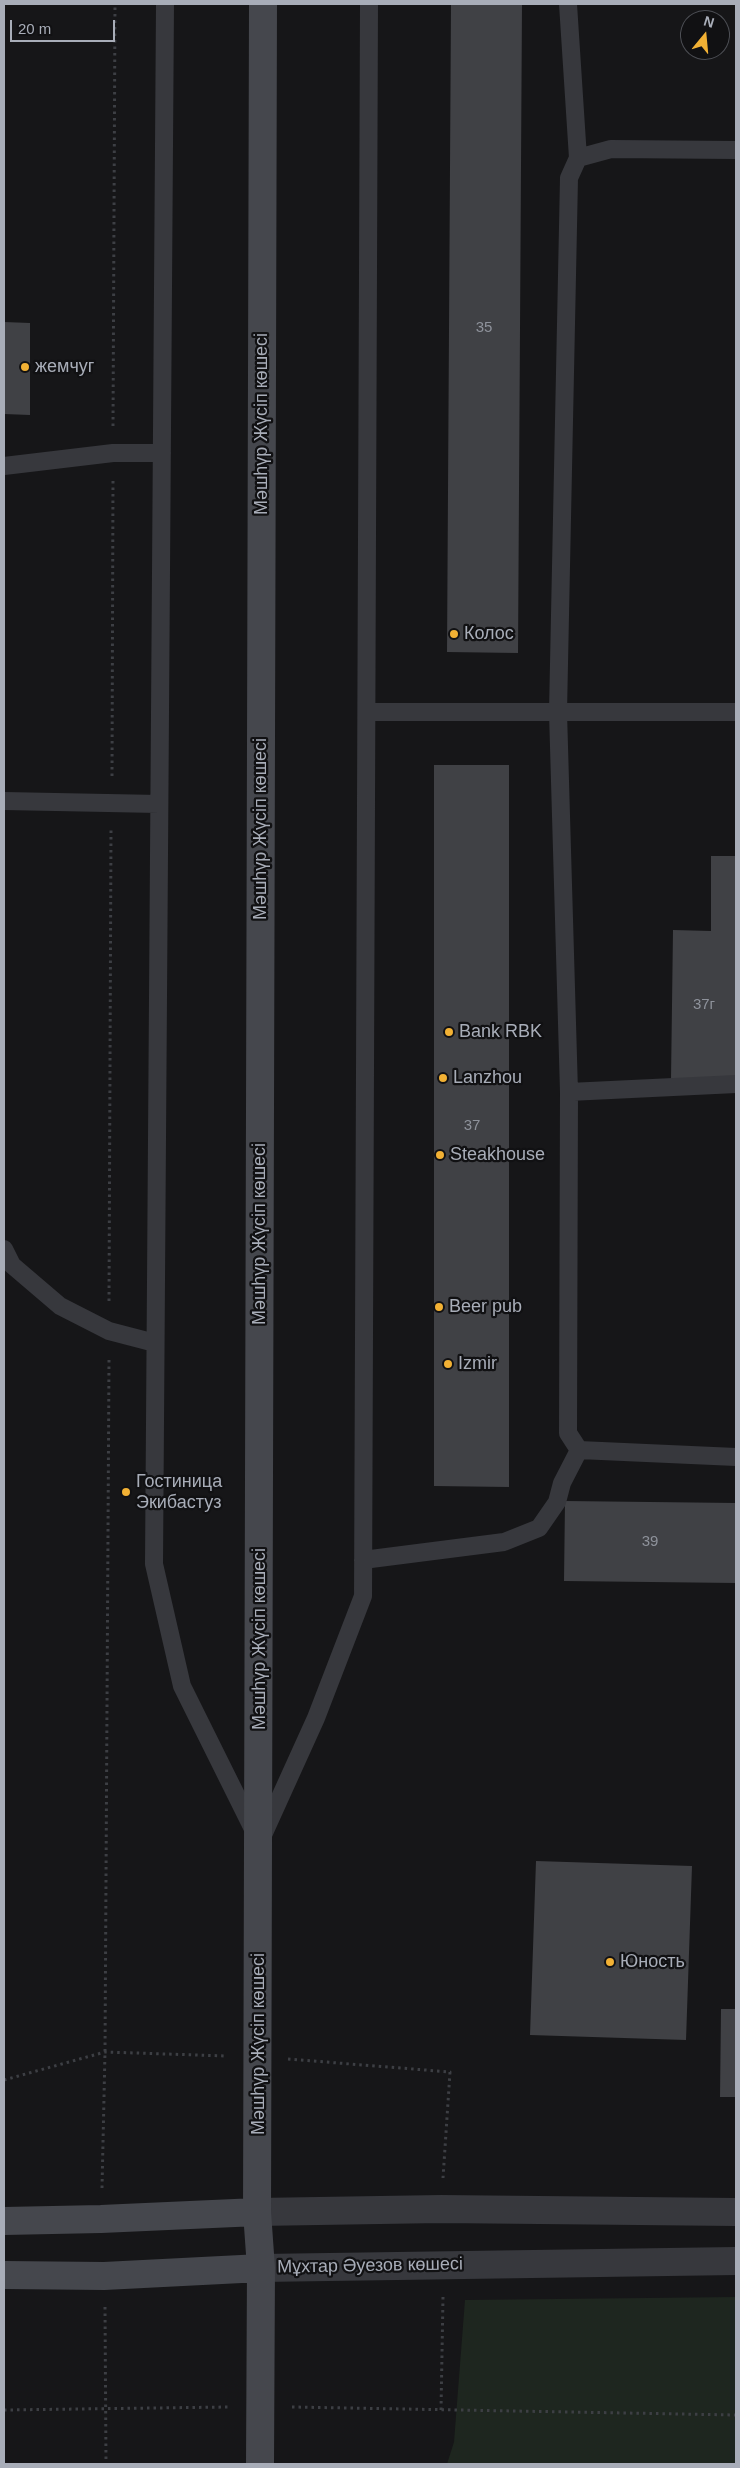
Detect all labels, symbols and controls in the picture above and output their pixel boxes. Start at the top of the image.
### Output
scale bar [12,10,118,42]
north arrow [680,10,730,60]
text: N [702,12,716,31]
text: 20 m [18,20,51,37]
house number: 35 [476,319,492,337]
street label: Мәшһүр Жүсіп көшесі [251,333,273,515]
place label: жемчуг [35,356,94,378]
marker: жемчуг [19,361,31,373]
place label: Колос [464,623,514,645]
marker: Колос [448,628,460,640]
street label: Мәшһүр Жүсіп көшесі [250,738,272,920]
house number: 37г [693,996,715,1014]
place label: Bank RBK [459,1021,542,1043]
marker: Bank RBK [443,1026,455,1038]
place label: Lanzhou [453,1067,522,1089]
marker: Lanzhou [437,1072,449,1084]
house number: 37 [464,1117,480,1135]
street label: Мәшһүр Жүсіп көшесі [249,1143,271,1325]
place label: Steakhouse [450,1144,545,1166]
marker: Steakhouse [434,1149,446,1161]
place label: Beer pub [449,1296,522,1318]
marker: Beer pub [433,1301,445,1313]
place label: Izmir [458,1353,497,1375]
marker: Izmir [442,1358,454,1370]
place label: Гостиница Экибастуз [136,1471,222,1514]
marker: Гостиница Экибастуз [120,1486,132,1498]
house number: 39 [642,1533,658,1551]
street label: Мәшһүр Жүсіп көшесі [249,1548,271,1730]
place label: Юность [620,1951,685,1973]
street label: Мәшһүр Жүсіп көшесі [248,1953,270,2135]
marker: Юность [604,1956,616,1968]
street label: Мұхтар Әуезов көшесі [277,2254,463,2278]

